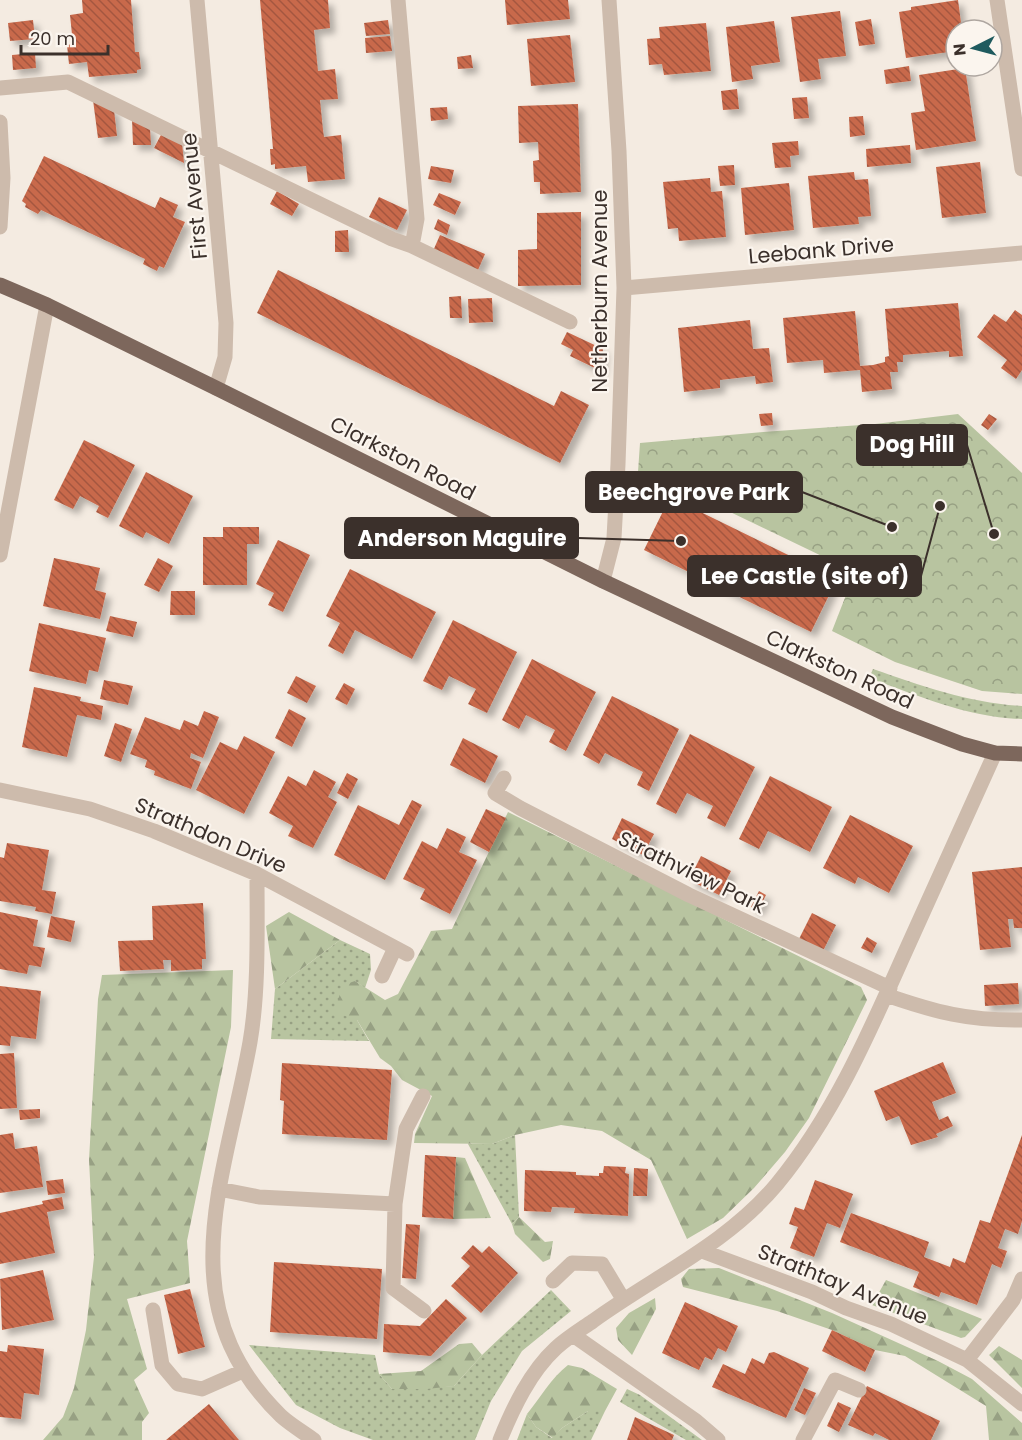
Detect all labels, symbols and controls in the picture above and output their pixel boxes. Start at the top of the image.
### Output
scale bar [21,18,108,56]
north arrow [944,18,1004,78]
text: 20 m [30,26,75,51]
text: N [948,42,972,57]
street label: First Avenue [174,132,214,260]
street label: Netherburn Avenue [585,189,614,393]
street label: Leebank Drive [747,229,895,271]
street label: Clarkston Road [325,409,481,507]
callout: Dog Hill [857,425,967,465]
text: Dog Hill [869,429,955,460]
callout: Beechgrove Park [586,472,802,512]
text: Beechgrove Park [598,477,790,508]
callout: Anderson Maguire [345,518,578,558]
text: Anderson Maguire [357,523,567,554]
callout: Lee Castle (site of) [688,556,921,596]
text: Lee Castle (site of) [701,561,909,592]
street label: Clarkston Road [761,622,919,716]
street label: Strathdon Drive [131,790,291,880]
street label: Strathview Park [613,824,771,920]
street label: Strathtay Avenue [754,1237,932,1331]

